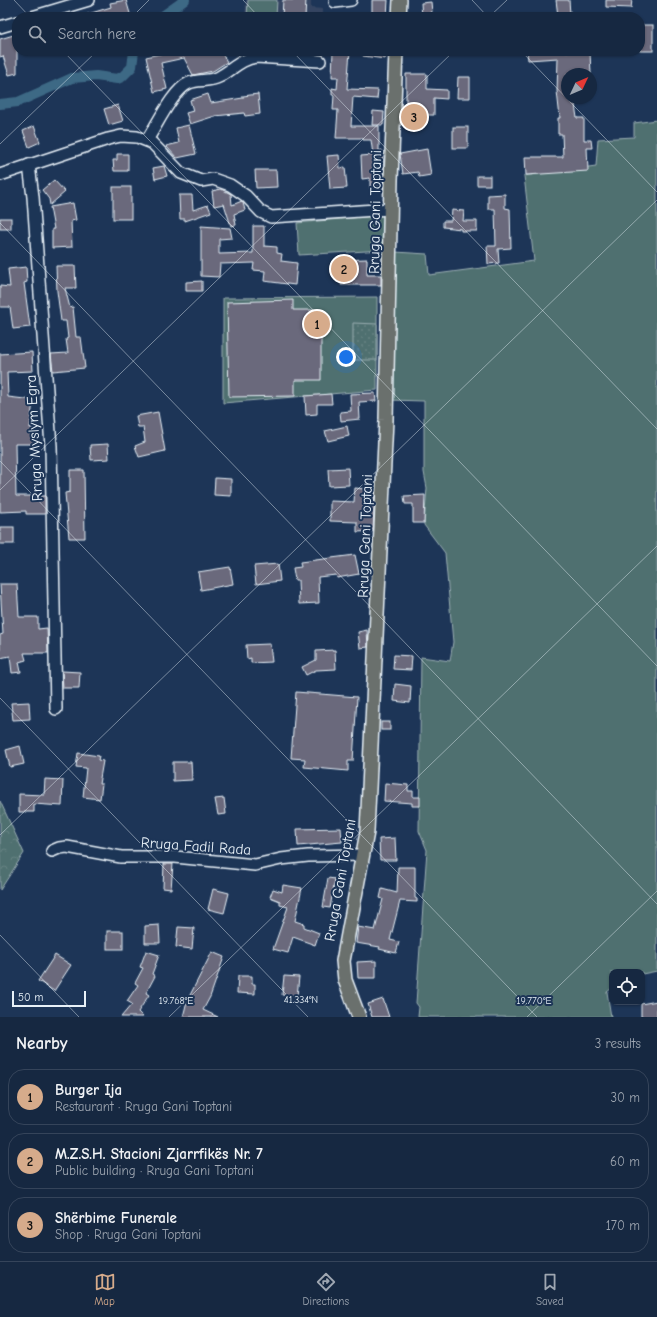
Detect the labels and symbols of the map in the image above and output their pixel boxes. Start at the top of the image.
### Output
north arrow [561,68,597,104]
pin: 3 [401,102,427,132]
street label: Rruga Gani Toptani [365,150,385,274]
pin: 2 [331,254,357,284]
pin: 1 [304,309,330,339]
your location [336,347,356,367]
street label: Rruga Myslym Egra [22,374,46,502]
street label: Rruga Gani Toptani [354,474,376,598]
street label: Rruga Gani Toptani [320,817,360,943]
street label: Rruga Fadil Rada [140,833,252,859]
scale bar [12,989,86,1008]
text: 41.334°N [284,994,318,1006]
text: 19.768°E [159,995,193,1007]
text: 19.770°E [517,995,551,1007]

